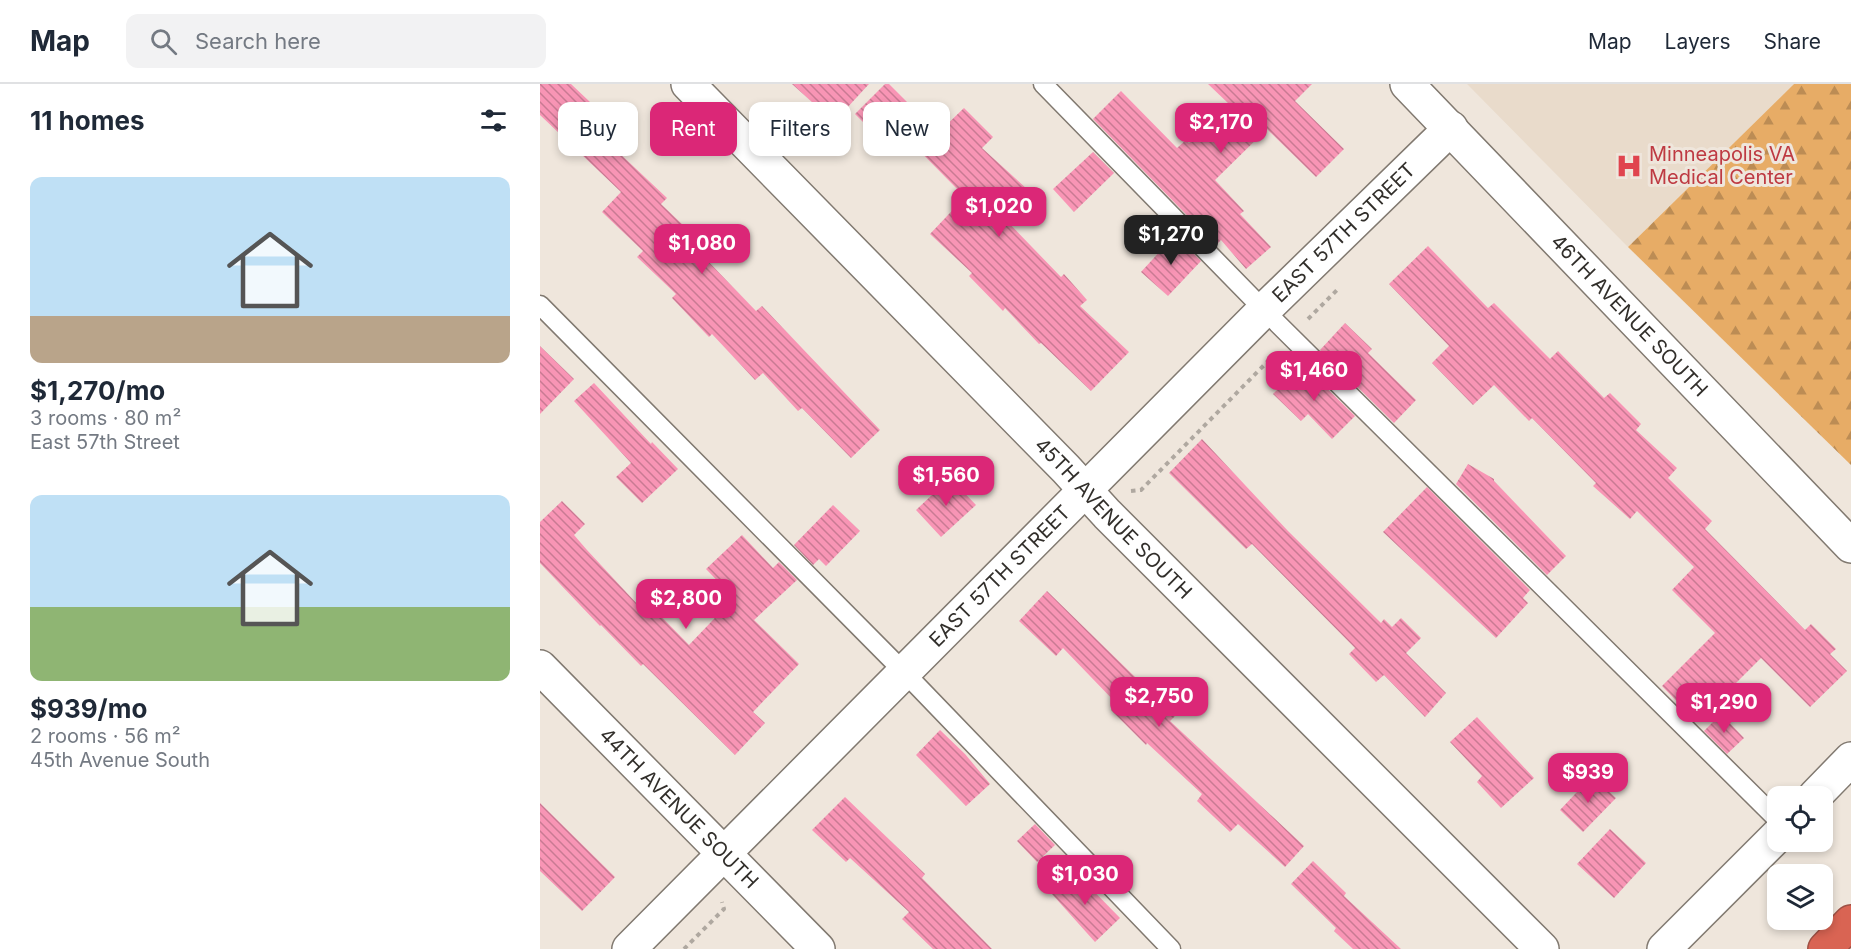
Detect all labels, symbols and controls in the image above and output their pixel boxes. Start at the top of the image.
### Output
search box [126,14,546,68]
text: Map [30,24,90,58]
icon: search [147,25,180,58]
text: Search here [195,28,321,54]
text: Map [1588,29,1632,54]
text: Layers [1665,29,1731,54]
text: Share [1764,29,1821,54]
chip: Buy [558,102,638,156]
chip: Rent [650,102,737,156]
chip: Filters [749,102,851,156]
chip: New [863,102,950,156]
pin: $2,170 [1172,103,1270,154]
icon: filters [477,104,510,137]
text: 11 homes [30,105,145,136]
text: $2,170 [1189,110,1253,134]
place label: Minneapolis VA Medical Center [1649,142,1795,189]
hospital icon: Minneapolis VA Medical Center [1614,151,1644,181]
street label: EAST 57TH STREET [1267,158,1420,307]
pin: $1,020 [950,187,1048,238]
text: $1,020 [965,194,1033,218]
pin: $1,270 [1122,215,1220,266]
icon: home [216,216,324,324]
text: $1,270 [1138,222,1204,246]
pin: $1,080 [653,224,751,275]
street label: 46TH AVENUE SOUTH [1546,229,1713,401]
text: $1,080 [668,231,736,255]
pin: $1,460 [1265,351,1363,402]
text: $1,460 [1280,358,1348,382]
text: $1,270/mo [30,375,165,406]
text: 3 rooms · 80 m² [30,406,181,430]
text: East 57th Street [30,430,180,454]
street label: 45TH AVENUE SOUTH [1030,433,1197,604]
pin: $1,560 [897,456,995,507]
text: $1,560 [912,463,980,487]
street label: EAST 57TH STREET [924,500,1075,652]
icon: home [216,534,324,642]
pin: $2,800 [637,579,735,630]
text: $2,800 [650,586,722,610]
pin: $2,750 [1110,677,1208,728]
pin: $1,290 [1675,683,1773,734]
text: $2,750 [1124,684,1194,708]
text: $1,290 [1690,690,1758,714]
text: $939/mo [30,693,147,724]
street label: 44TH AVENUE SOUTH [595,723,763,893]
text: 2 rooms · 56 m² [30,724,181,748]
text: 45th Avenue South [30,748,210,772]
pin: $939 [1552,753,1624,804]
text: $939 [1562,760,1614,784]
map controls [1767,786,1833,930]
button: locate [1767,786,1833,852]
pin: $1,030 [1036,855,1134,906]
text: $1,030 [1051,862,1119,886]
button: layers [1767,864,1833,930]

